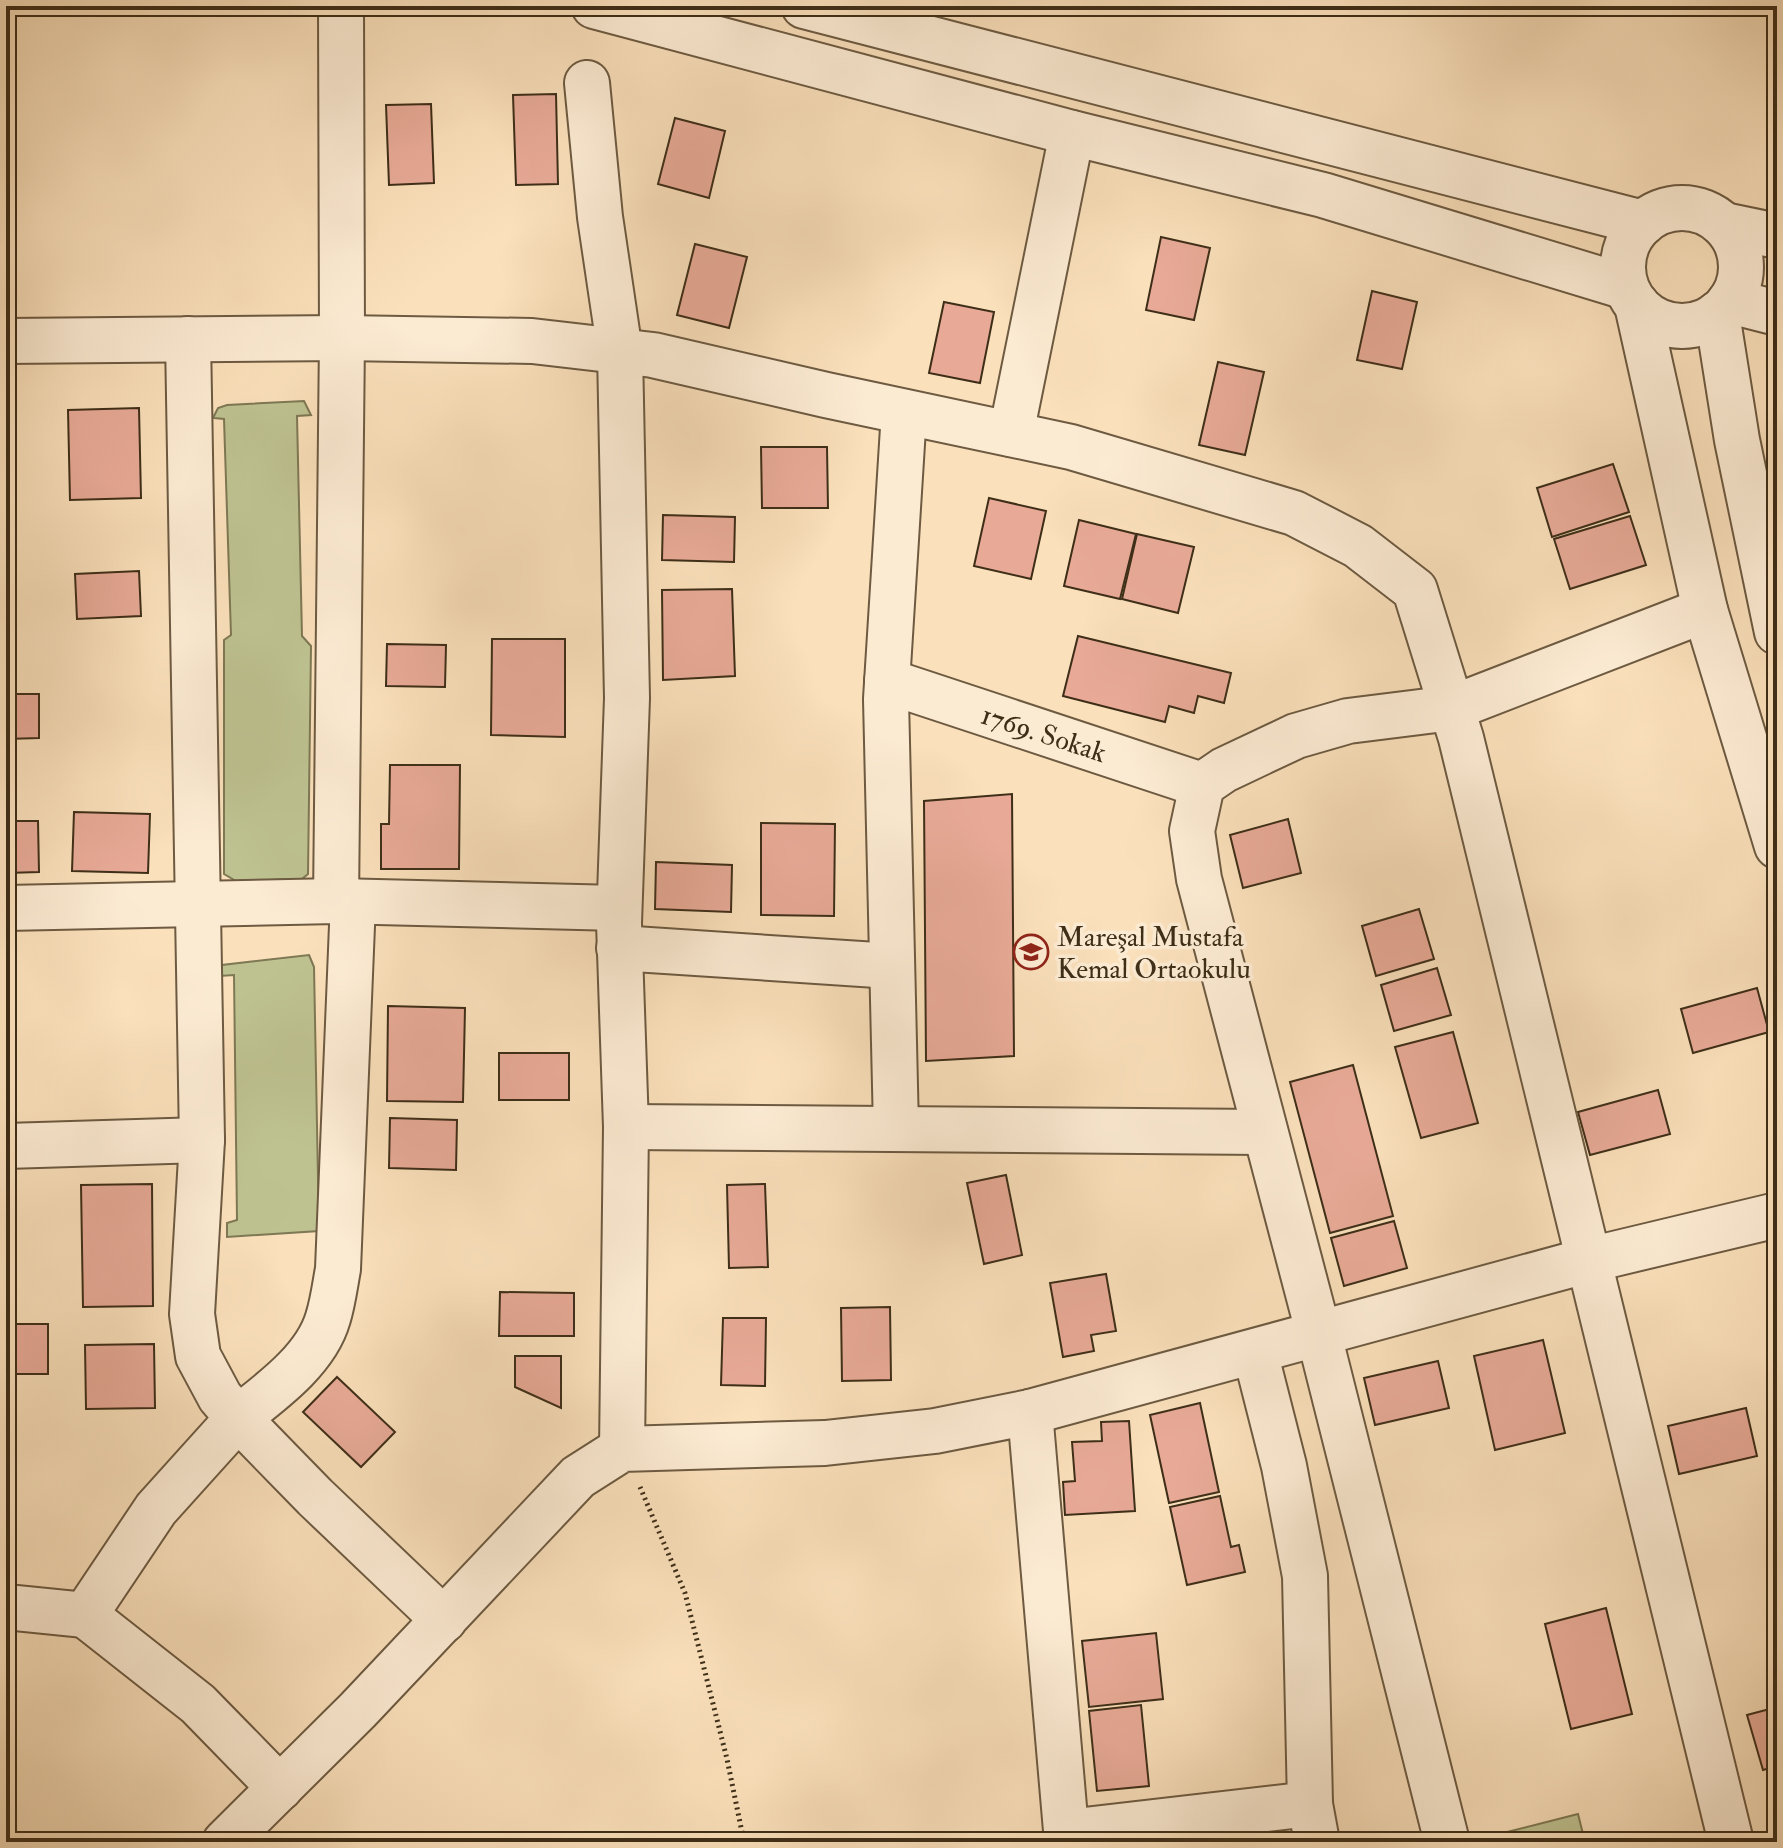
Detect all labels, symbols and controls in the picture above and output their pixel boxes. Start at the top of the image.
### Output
street label: 1769. Sokak [976,698,1111,771]
place label: Mareşal Mustafa Kemal Ortaokulu [1057,920,1251,987]
school or university icon: Mareşal Mustafa Kemal Ortaokulu [1012,933,1050,971]

